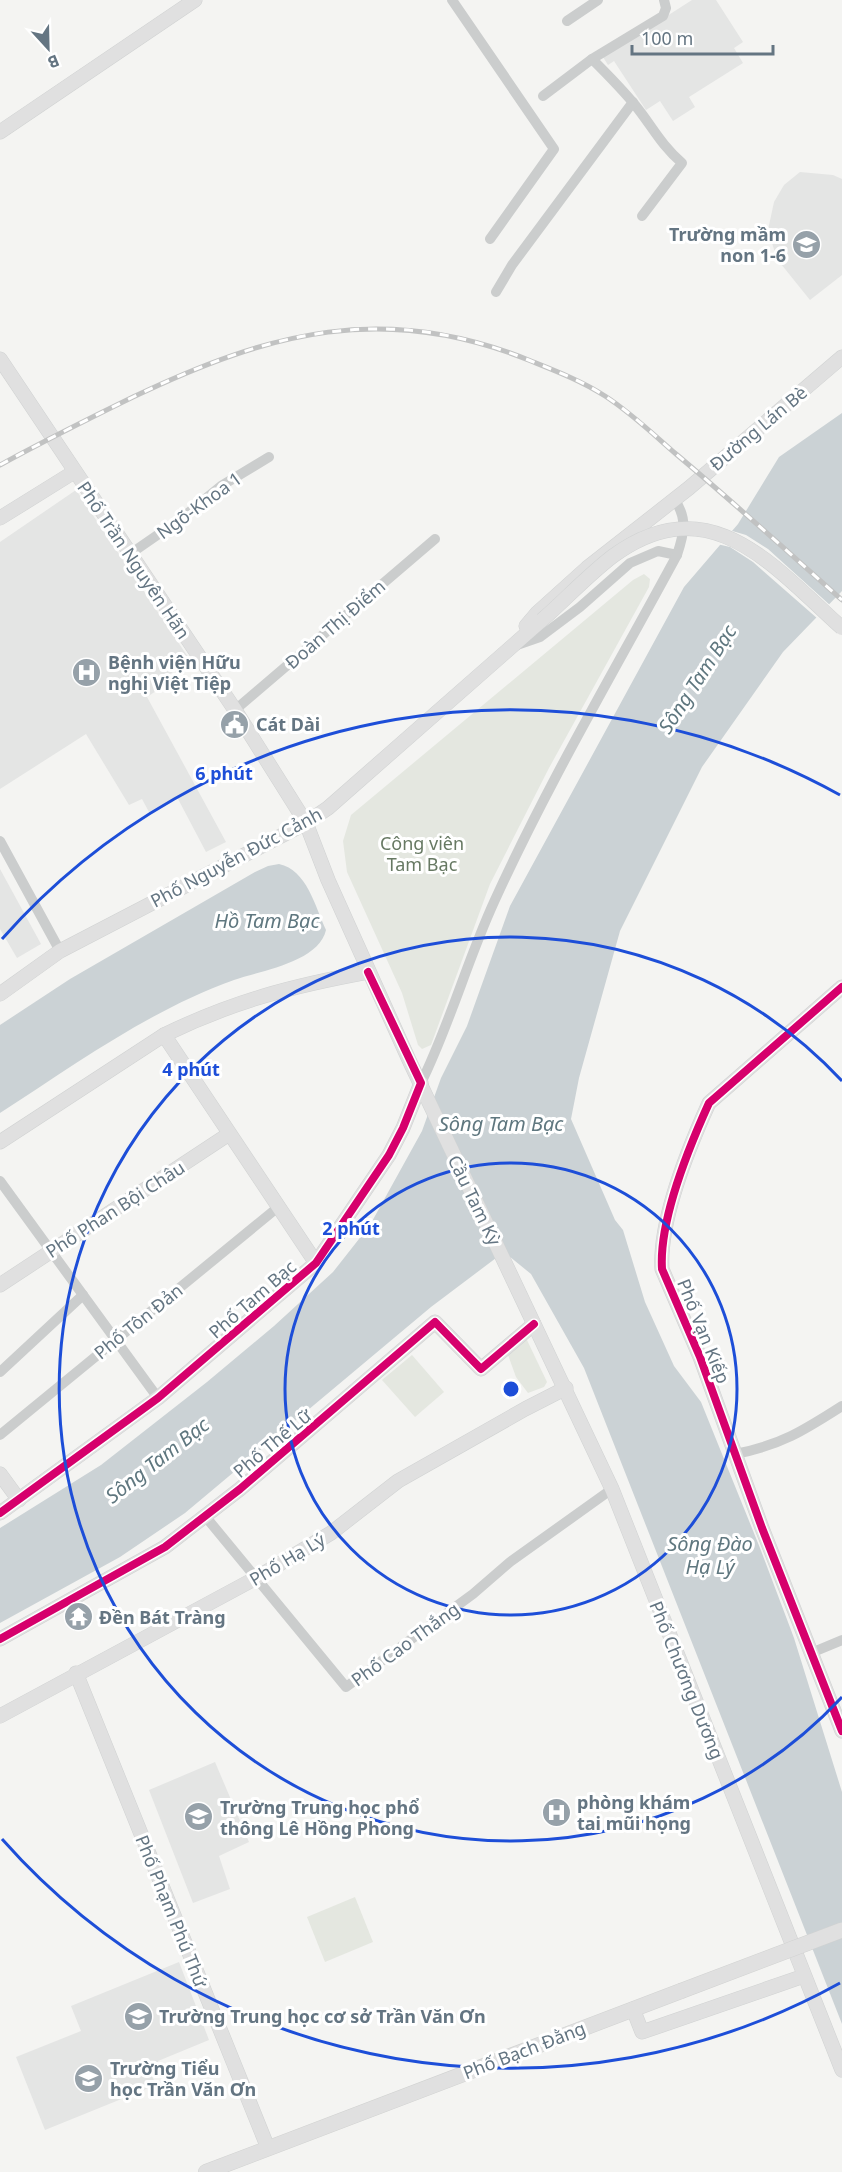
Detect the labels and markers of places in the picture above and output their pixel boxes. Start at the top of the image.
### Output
place label: Trường mầm non 1-6 [669,222,786,267]
school or university icon: Trường mầm non 1-6 [791,228,823,260]
place label: Bệnh viện Hữu nghị Việt Tiệp [108,650,241,695]
hospital icon: Bệnh viện Hữu nghị Việt Tiệp [71,656,103,688]
public building icon: Cát Dài [219,708,251,740]
place label: Cát Dài [256,712,320,736]
centre of rings [501,1379,521,1399]
temple icon: Đền Bát Tràng [62,1601,94,1633]
place label: Đền Bát Tràng [99,1605,226,1629]
place label: phòng khám tai mũi họng [577,1790,691,1835]
place label: Trường Trung học phổ thông Lê Hồng Phong [220,1795,419,1840]
hospital icon: phòng khám tai mũi họng [540,1796,572,1828]
school or university icon: Trường Trung học phổ thông Lê Hồng Phong [183,1801,215,1833]
school or university icon: Trường Trung học cơ sở Trần Văn Ơn [122,2000,154,2032]
place label: Trường Trung học cơ sở Trần Văn Ơn [159,2004,486,2028]
place label: Trường Tiểu học Trần Văn Ơn [110,2056,256,2101]
school or university icon: Trường Tiểu học Trần Văn Ơn [73,2062,105,2094]

